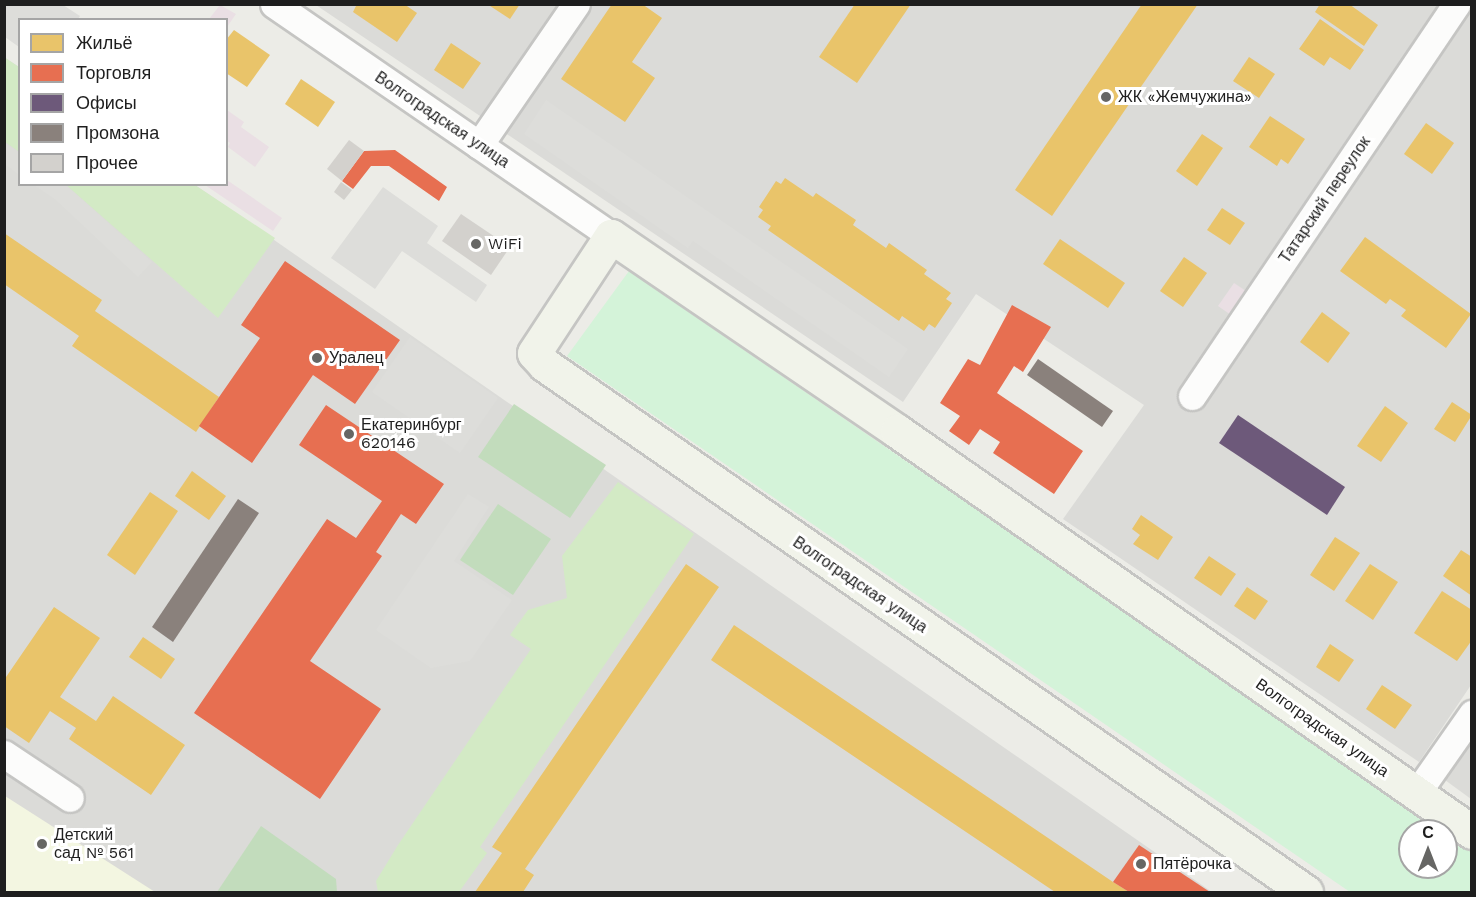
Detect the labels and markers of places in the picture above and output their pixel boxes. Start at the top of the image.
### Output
place label: ЖК «Жемчужина» [1118,87,1252,107]
marker: ЖК «Жемчужина» [1099,90,1113,104]
place label: WiFi [488,234,522,254]
marker: WiFi [469,237,483,251]
place label: Уралец [329,348,384,368]
marker: Уралец [310,351,324,365]
place label: Екатеринбург 620146 [361,415,462,453]
marker: Екатеринбург 620146 [342,427,356,441]
place label: Детский сад № 561 [54,825,134,863]
marker: Детский сад № 561 [35,837,49,851]
place label: Пятёрочка [1153,854,1231,874]
marker: Пятёрочка [1134,857,1148,871]

